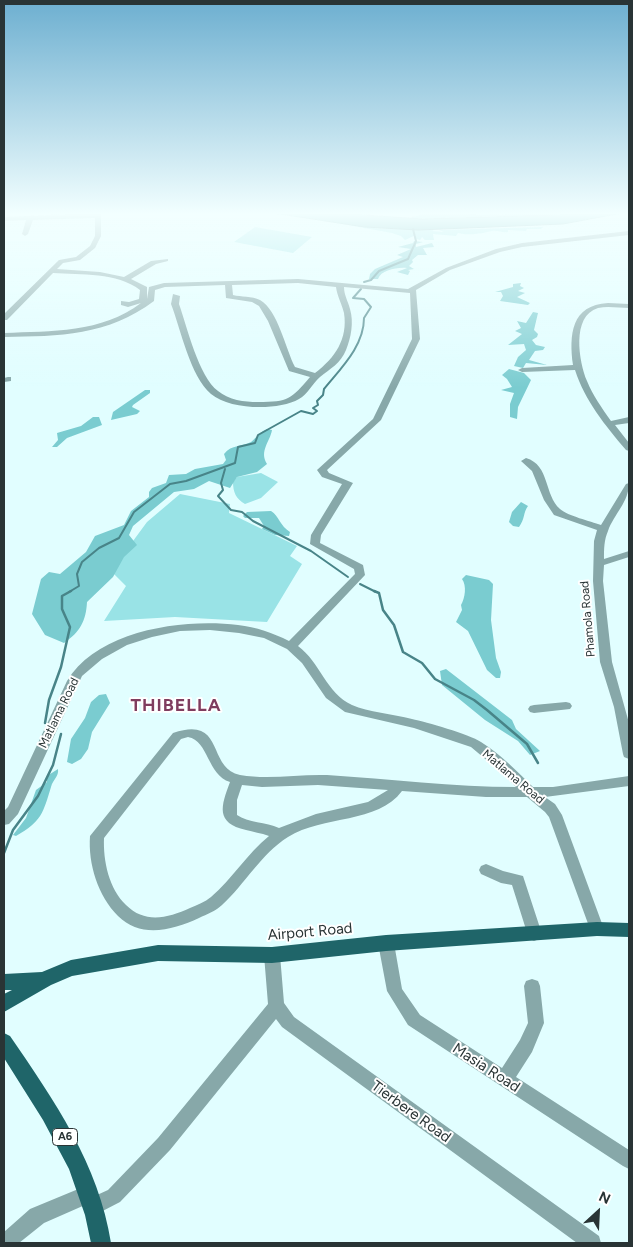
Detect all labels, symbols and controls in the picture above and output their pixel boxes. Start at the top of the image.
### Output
street label: Phamola Road [578,580,598,658]
street label: Matlama Road [36,675,82,751]
district label: THIBELLA [129,695,223,717]
street label: Matlama Road [479,747,547,807]
street label: Airport Road [267,919,353,945]
street label: Masia Road [449,1040,523,1096]
street label: Tierbere Road [368,1077,454,1147]
road number: A6 [52,1128,78,1146]
north arrow [573,1187,623,1237]
text: N [596,1188,613,1208]

